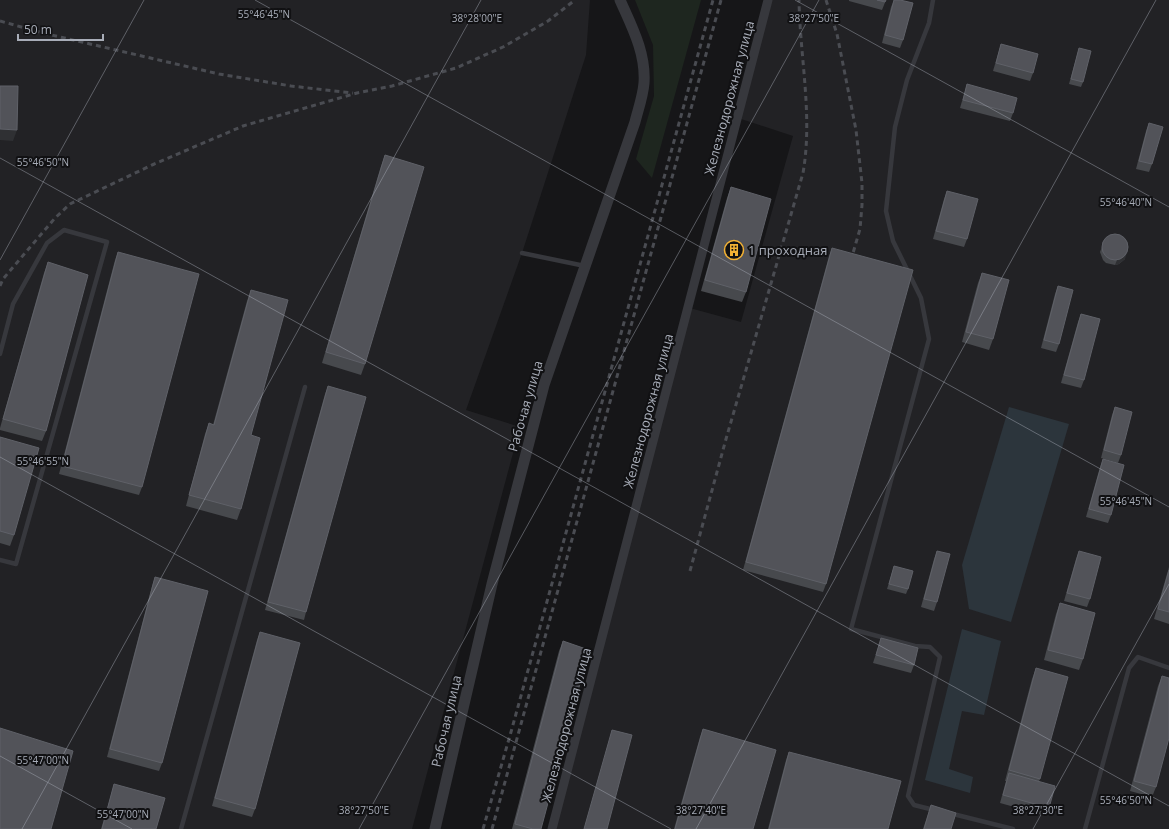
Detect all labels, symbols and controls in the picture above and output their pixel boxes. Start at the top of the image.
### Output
text: 55°46'45"N [238,7,290,21]
text: 38°28'00"E [452,11,502,25]
text: 38°27'50"E [789,11,839,25]
scale bar [18,16,103,42]
street label: Железнодорожная улица [700,19,758,177]
text: 50 m [24,21,52,38]
text: 55°46'50"N [17,155,69,169]
text: 55°46'40"N [1100,195,1152,209]
building icon: 1 проходная [723,239,745,261]
place label: 1 проходная [748,241,827,259]
street label: Железнодорожная улица [619,332,677,490]
street label: Рабочая улица [503,358,547,454]
text: 55°46'55"N [17,454,69,468]
text: 55°46'45"N [1100,494,1152,508]
street label: Железнодорожная улица [537,646,595,804]
street label: Рабочая улица [427,673,465,769]
text: 55°47'00"N [17,753,69,767]
text: 55°46'50"N [1100,793,1152,807]
text: 38°27'50"E [339,803,389,817]
text: 38°27'40"E [676,803,726,817]
text: 38°27'30"E [1013,803,1063,817]
text: 55°47'00"N [97,807,149,821]

